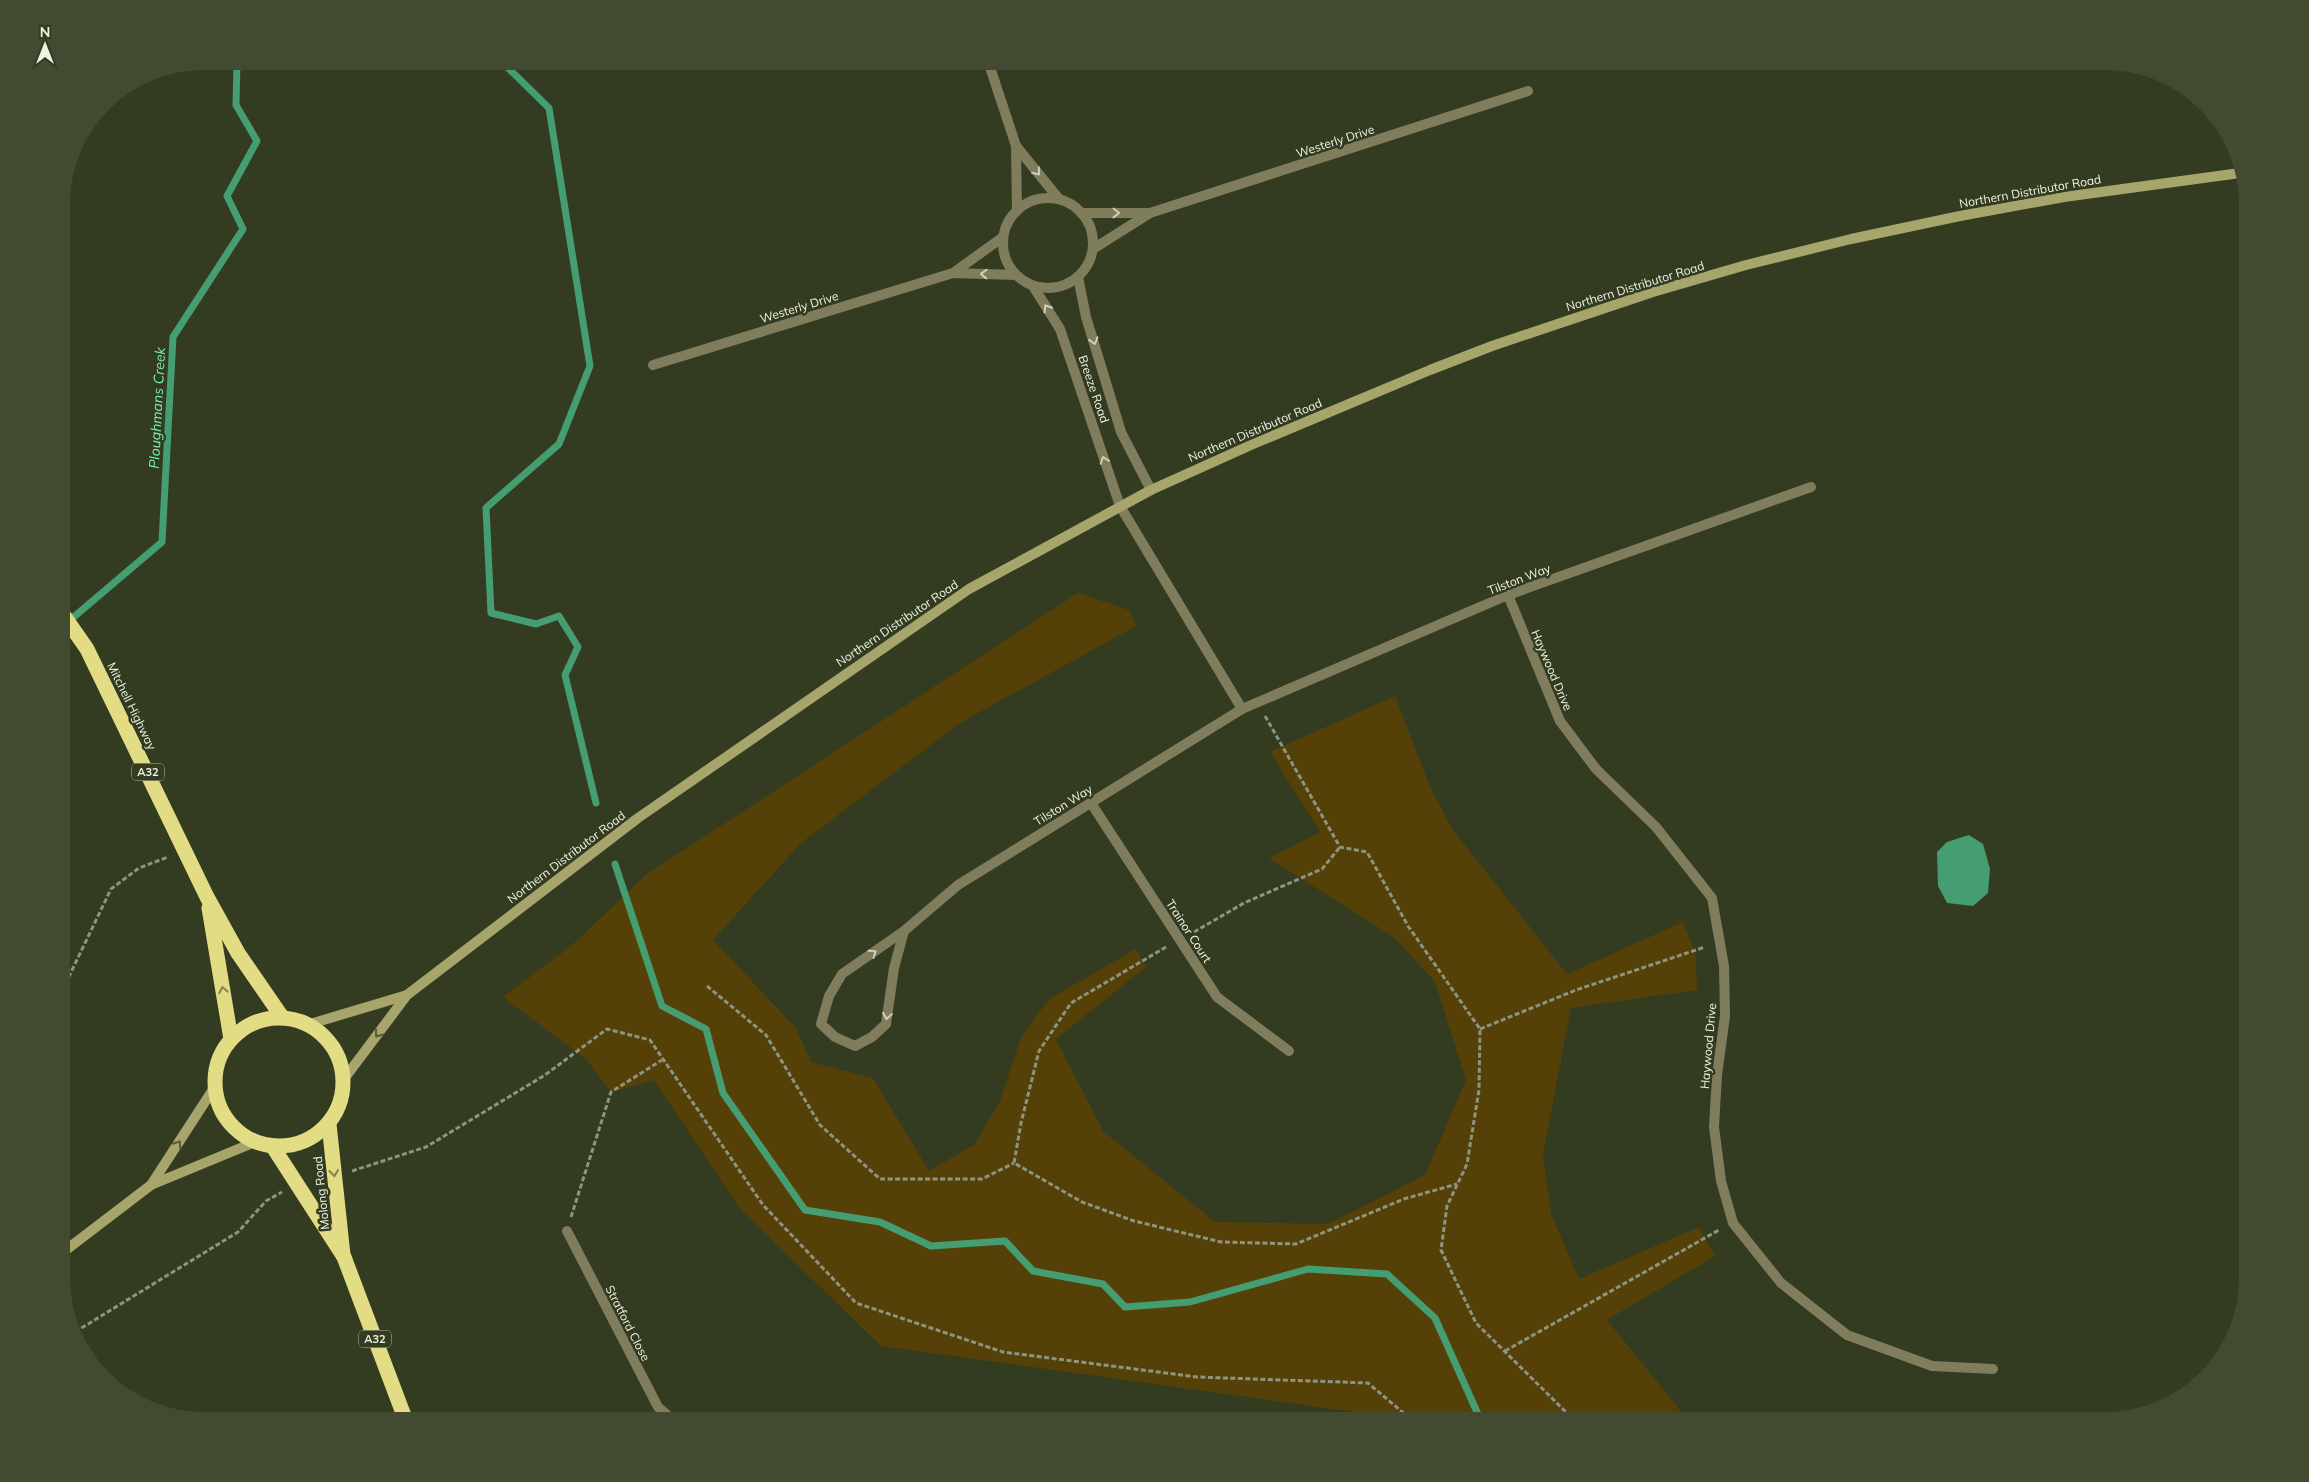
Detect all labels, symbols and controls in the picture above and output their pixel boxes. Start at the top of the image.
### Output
north arrow [20,20,70,70]
text: N [40,23,50,41]
street label: Westerly Drive [1294,121,1376,161]
one-way arrow [1032,167,1041,176]
street label: Northern Distributor Road [1958,171,2102,211]
one-way arrow [1112,208,1120,218]
street label: Northern Distributor Road [1564,258,1706,314]
one-way arrow [980,269,988,280]
street label: Westerly Drive [758,288,840,326]
one-way arrow [1044,305,1053,314]
one-way arrow [1088,337,1098,345]
water label: Ploughmans Creek [145,346,169,469]
street label: Breeze Road [1075,353,1113,425]
street label: Northern Distributor Road [1186,395,1324,465]
one-way arrow [1100,456,1110,464]
street label: Tilston Way [1485,560,1553,598]
street label: Northern Distributor Road [833,577,961,669]
street label: Haywood Drive [1528,627,1576,713]
street label: Mitchell Highway [104,660,160,753]
road number: A32 [132,764,164,780]
street label: Tilston Way [1031,781,1096,829]
street label: Northern Distributor Road [504,808,628,906]
street label: Trainor Court [1163,897,1215,965]
one-way arrow [867,950,877,959]
one-way arrow [218,986,228,995]
street label: Haywood Drive [1697,1002,1719,1090]
one-way arrow [882,1013,893,1021]
one-way arrow [375,1028,384,1038]
one-way arrow [172,1140,181,1149]
street label: Molong Road [310,1156,332,1230]
one-way arrow [328,1169,339,1177]
street label: Stratford Close [602,1283,654,1363]
road number: A32 [359,1330,391,1348]

